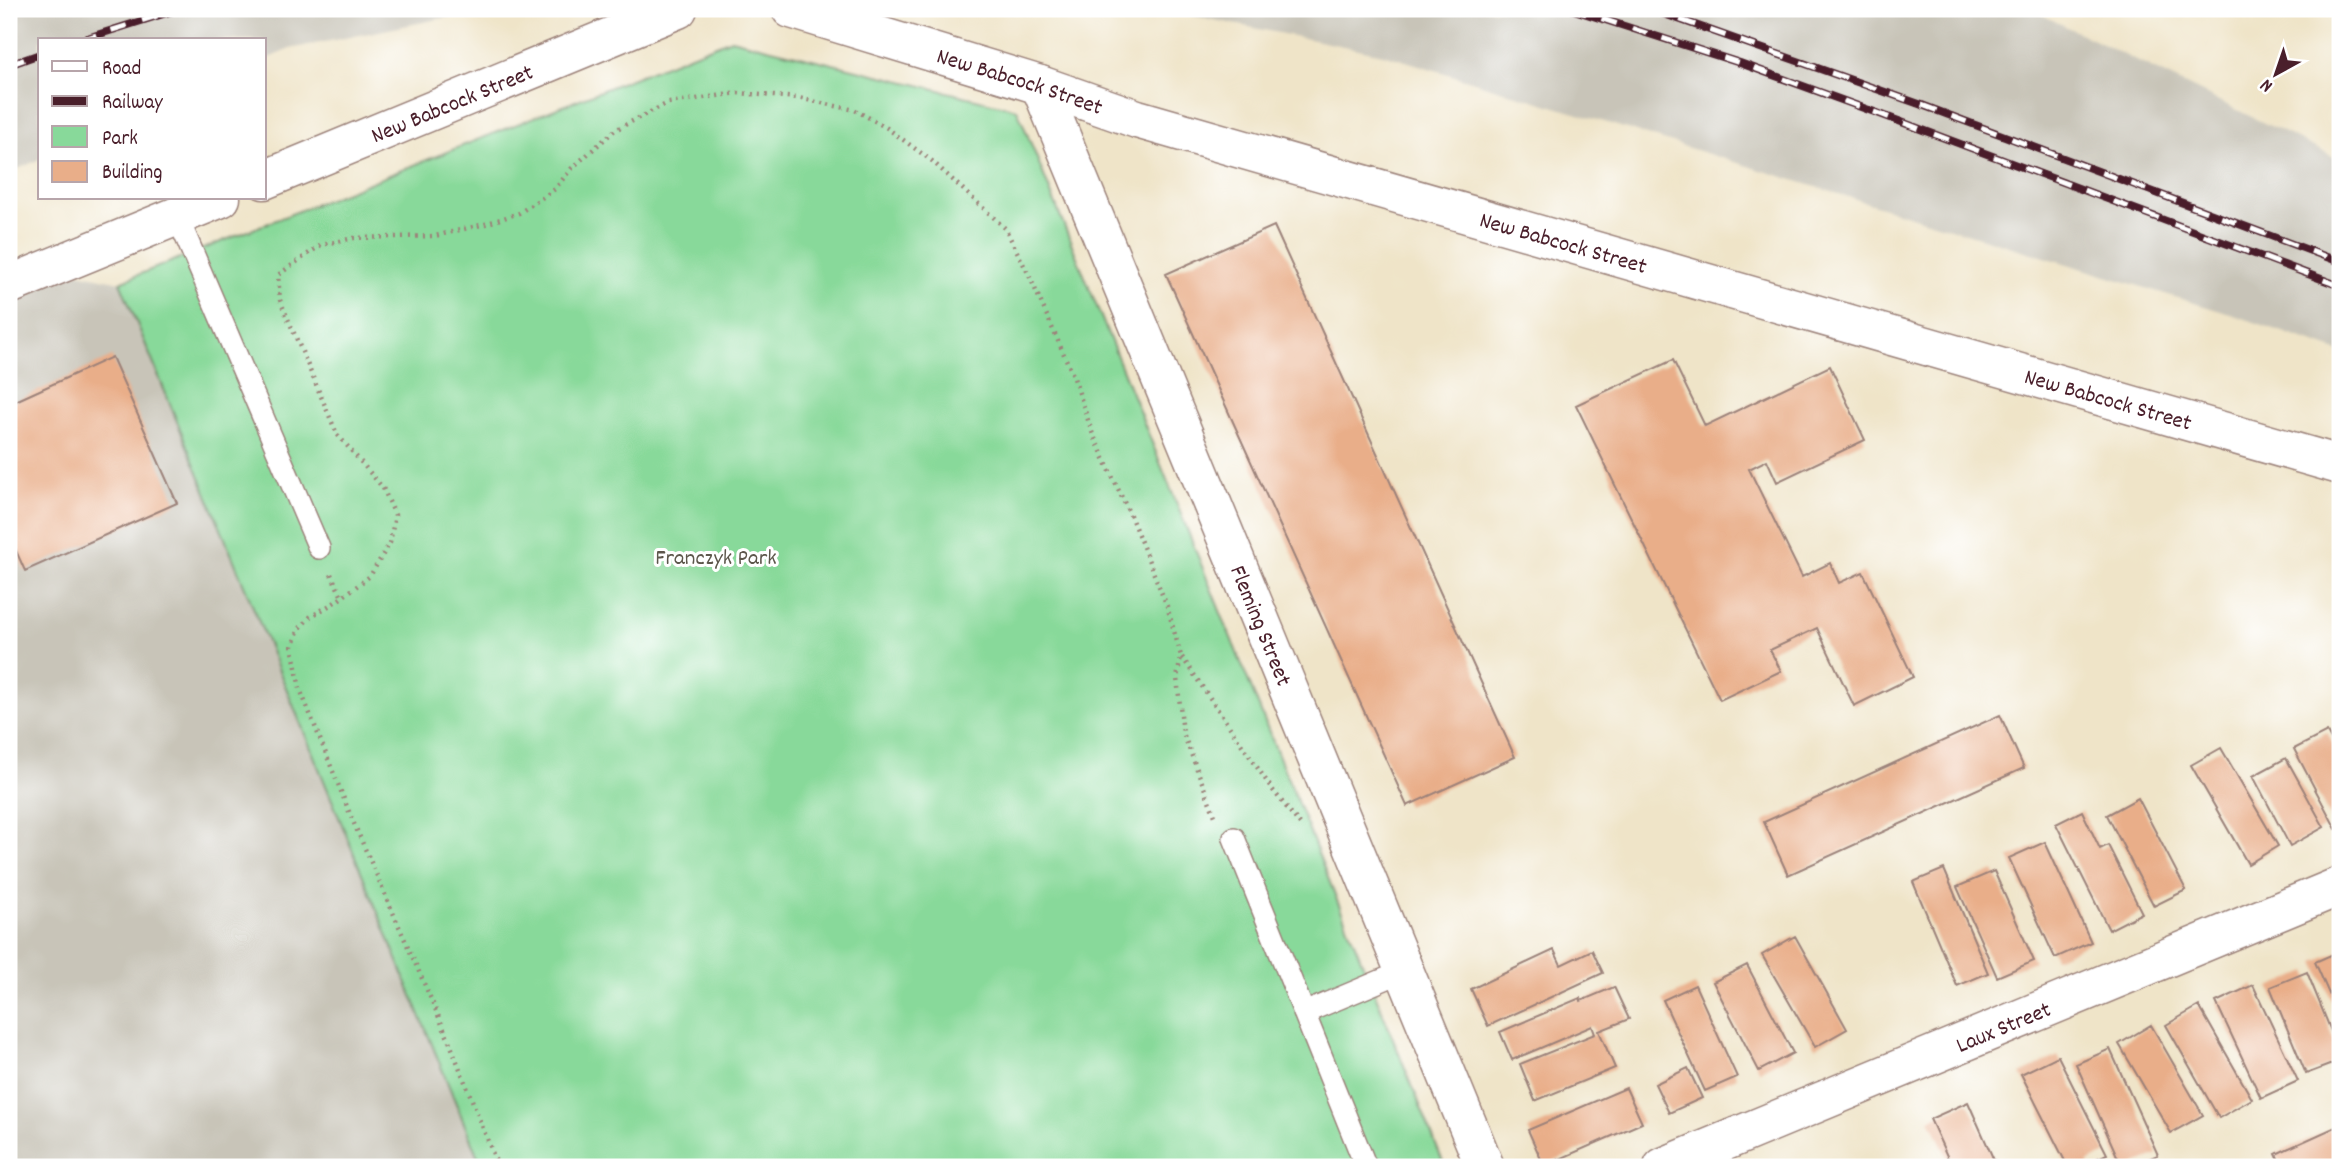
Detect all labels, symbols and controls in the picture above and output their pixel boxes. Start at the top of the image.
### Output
legend [38,38,266,200]
north arrow [2240,38,2310,108]
street label: New Babcock Street [932,41,1107,126]
text: Road [102,55,141,85]
street label: New Babcock Street [367,58,539,154]
text: N [2255,71,2280,98]
text: Railway [102,89,163,119]
text: Park [102,125,138,155]
text: Building [102,159,162,189]
street label: New Babcock Street [1475,205,1650,285]
street label: New Babcock Street [2020,362,2195,442]
park label: Franczyk Park [655,543,777,576]
street label: Fleming Street [1219,561,1298,692]
street label: Laux Street [1952,995,2057,1064]

